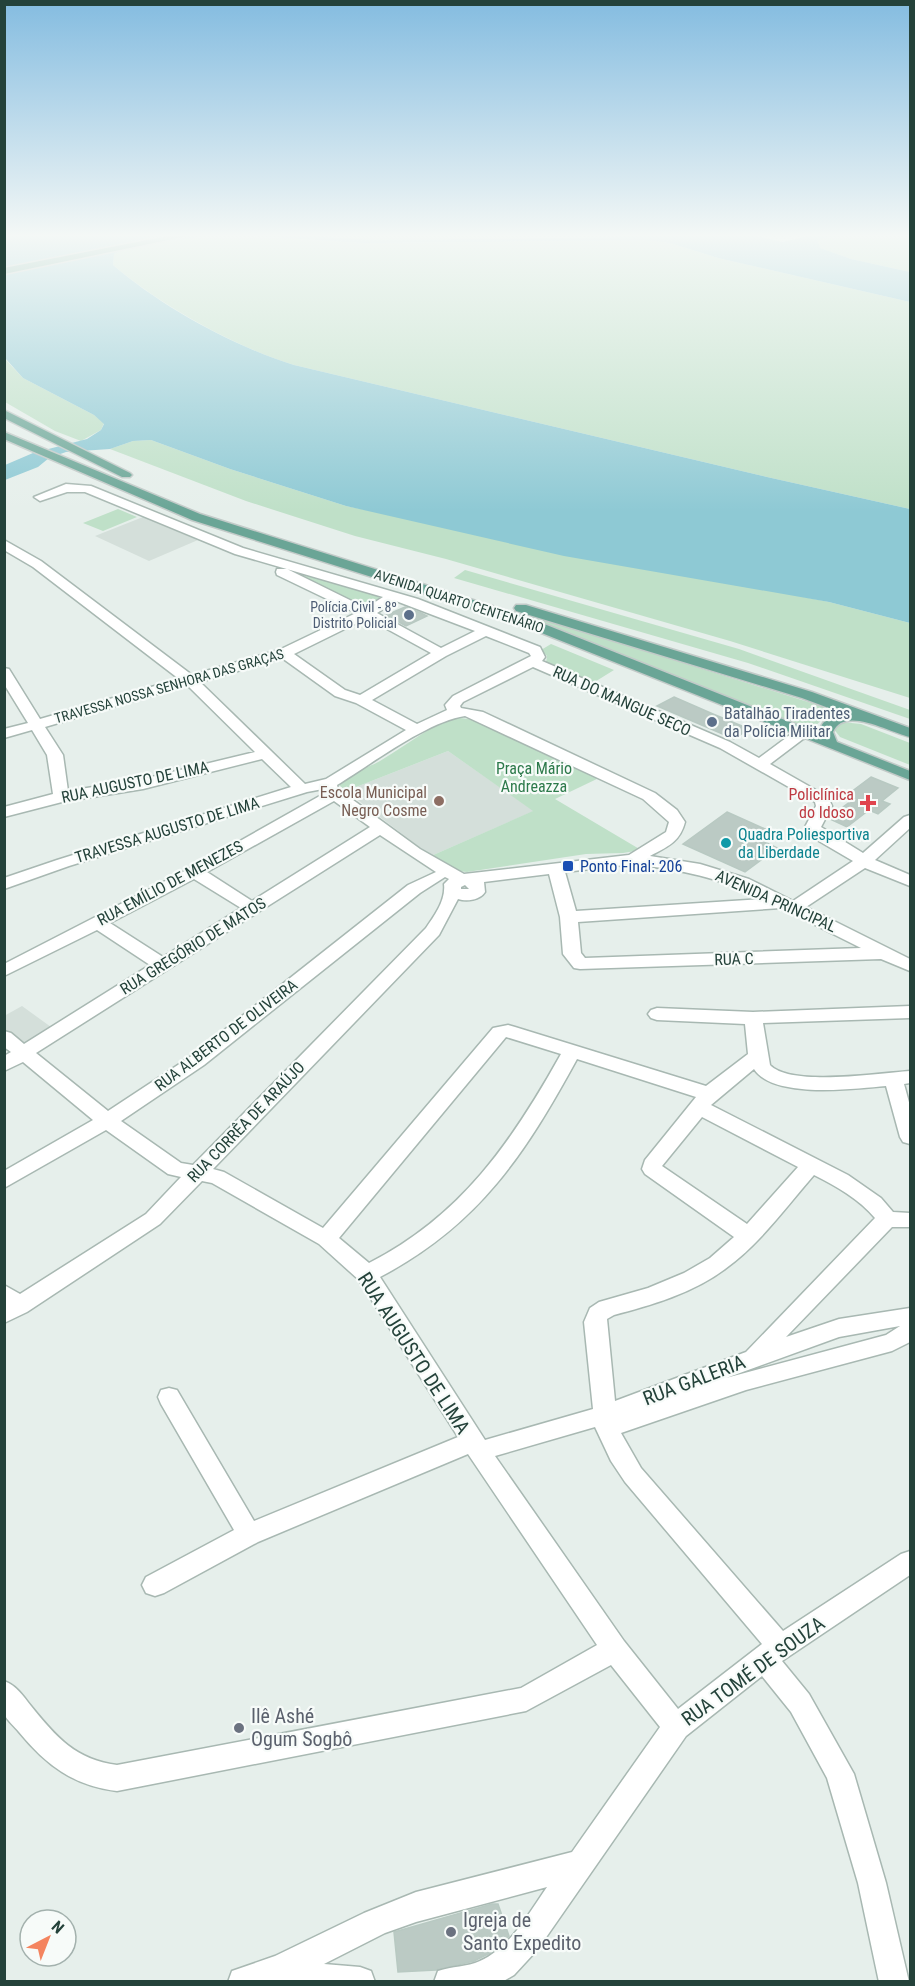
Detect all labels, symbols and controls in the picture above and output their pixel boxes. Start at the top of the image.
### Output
street label: AVENIDA QUARTO CENTENÁRIO [372,565,546,636]
place label: Polícia Civil - 8º Distrito Policial [310,599,397,631]
marker: Polícia Civil - 8º Distrito Policial [402,608,416,622]
street label: TRAVESSA NOSSA SENHORA DAS GRAÇAS [53,646,285,726]
street label: RUA DO MANGUE SECO [550,662,694,740]
place label: Batalhão Tiradentes da Polícia Militar [724,704,850,741]
marker: Batalhão Tiradentes da Polícia Militar [705,715,719,729]
street label: RUA AUGUSTO DE LIMA [60,757,210,807]
park label: Praça Mário Andreazza [496,759,572,796]
place label: Escola Municipal Negro Cosme [320,783,427,820]
place label: Policlínica do Idoso [789,785,854,822]
street label: TRAVESSA AUGUSTO DE LIMA [73,793,261,867]
marker: Escola Municipal Negro Cosme [432,794,446,808]
marker: Policlínica do Idoso [859,794,877,812]
place label: Quadra Poliesportiva da Liberdade [738,825,870,862]
street label: RUA EMÍLIO DE MENEZES [94,836,246,930]
marker: Quadra Poliesportiva da Liberdade [719,836,733,850]
place label: Ponto Final: 206 [580,857,682,876]
marker: Ponto Final: 206 [561,859,575,873]
street label: AVENIDA PRINCIPAL [713,866,840,936]
street label: RUA GREGÓRIO DE MATOS [116,893,269,999]
street label: RUA C [714,949,754,969]
street label: RUA ALBERTO DE OLIVEIRA [151,975,301,1095]
street label: RUA CORRÊA DE ARAÚJO [183,1058,309,1186]
street label: RUA AUGUSTO DE LIMA [353,1268,475,1439]
street label: RUA GALERIA [639,1349,749,1411]
street label: RUA TOMÉ DE SOUZA [677,1611,830,1731]
place label: Ilê Ashé Ogum Sogbô [251,1704,352,1751]
marker: Ilê Ashé Ogum Sogbô [232,1721,246,1735]
north arrow [18,1908,78,1968]
place label: Igreja de Santo Expedito [463,1908,581,1955]
text: N [48,1917,68,1938]
marker: Igreja de Santo Expedito [444,1925,458,1939]

